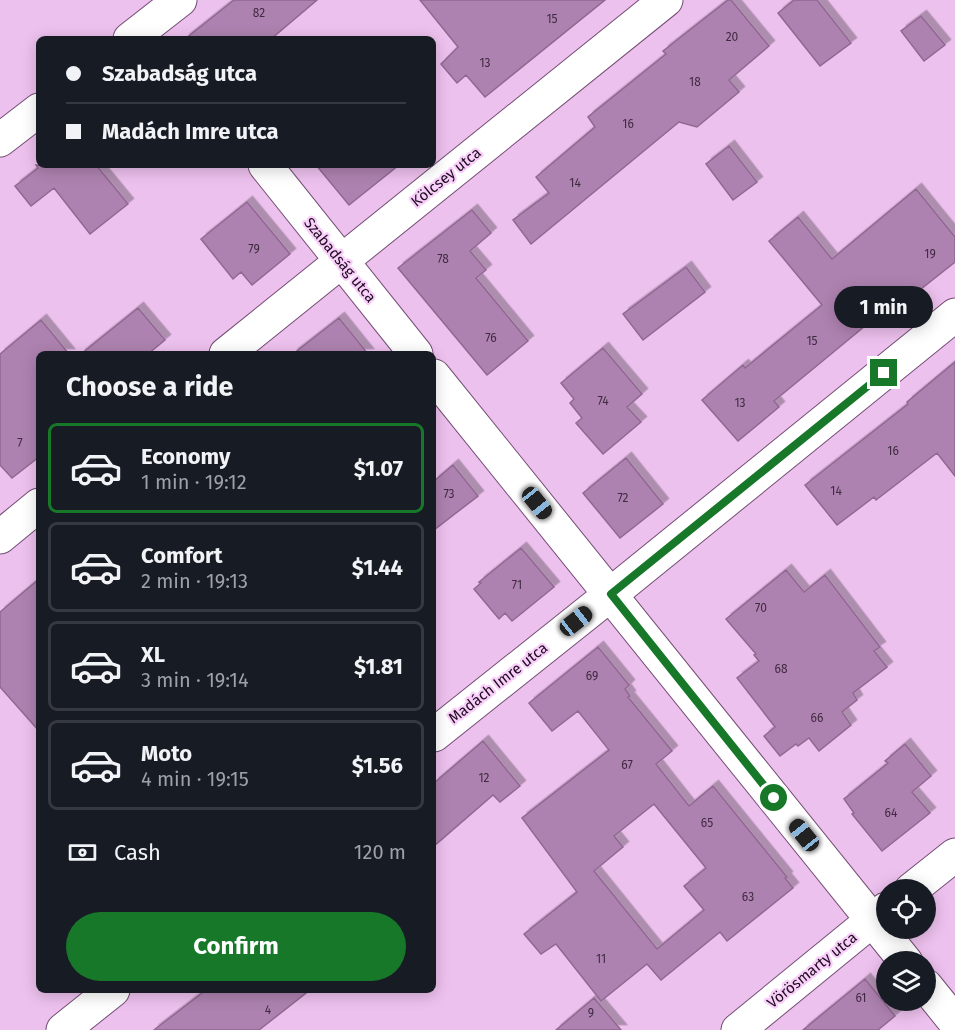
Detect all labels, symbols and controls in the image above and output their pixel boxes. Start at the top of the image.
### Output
house number: 82 [253,6,265,20]
house number: 15 [546,12,558,26]
house number: 20 [726,30,739,44]
house number: 13 [479,56,491,70]
text: Szabadság utca [102,60,257,87]
house number: 18 [689,75,701,89]
house number: 16 [622,117,634,131]
text: Madách Imre utca [102,118,279,145]
street label: Kölcsey utca [408,143,484,211]
house number: 14 [569,176,581,190]
street label: Szabadság utca [300,214,380,306]
house number: 79 [248,242,260,256]
house number: 19 [924,247,936,261]
house number: 78 [437,252,449,266]
callout: 1 min [834,286,934,328]
text: 1 min [859,295,908,319]
house number: 76 [485,331,497,345]
house number: 15 [806,334,818,348]
route end [870,359,897,386]
text: Choose a ride [66,371,233,403]
house number: 74 [597,394,609,408]
house number: 13 [734,396,746,410]
house number: 7 [17,436,23,450]
icon: car [69,441,123,495]
text: Economy [141,443,230,470]
house number: 16 [887,444,899,458]
text: $1.07 [354,455,403,482]
text: 1 min · 19:12 [141,470,247,494]
car [519,483,555,523]
house number: 14 [830,484,842,498]
house number: 73 [443,487,455,501]
house number: 72 [617,491,629,505]
icon: car [69,540,123,594]
text: Comfort [141,542,222,569]
text: $1.44 [352,554,403,581]
text: 2 min · 19:13 [141,569,248,593]
house number: 71 [512,578,522,592]
house number: 70 [755,601,767,615]
car [556,603,596,639]
icon: car [69,639,123,693]
street label: Madách Imre utca [445,639,551,727]
text: XL [141,641,165,668]
text: $1.81 [354,653,403,680]
house number: 68 [774,662,788,676]
text: 3 min · 19:14 [141,668,249,692]
house number: 69 [586,669,598,683]
house number: 66 [811,711,823,725]
icon: car [69,738,123,792]
text: Moto [141,740,192,767]
text: $1.56 [352,752,403,779]
house number: 67 [621,758,633,772]
text: 4 min · 19:15 [141,767,249,791]
house number: 12 [478,771,490,785]
route start [760,784,787,811]
house number: 64 [885,806,898,820]
car [786,815,822,855]
house number: 65 [701,816,713,830]
icon: cash [66,836,99,869]
text: Cash [114,839,161,866]
text: 120 m [354,840,406,864]
map controls [876,879,936,1011]
button: locate [876,879,936,939]
house number: 63 [742,890,754,904]
button: Confirm [66,912,406,981]
street label: Vörösmarty utca [763,928,861,1012]
button: layers [876,951,936,1011]
house number: 11 [596,952,606,966]
house number: 61 [855,991,867,1005]
house number: 4 [265,1003,272,1017]
house number: 9 [588,1006,594,1020]

